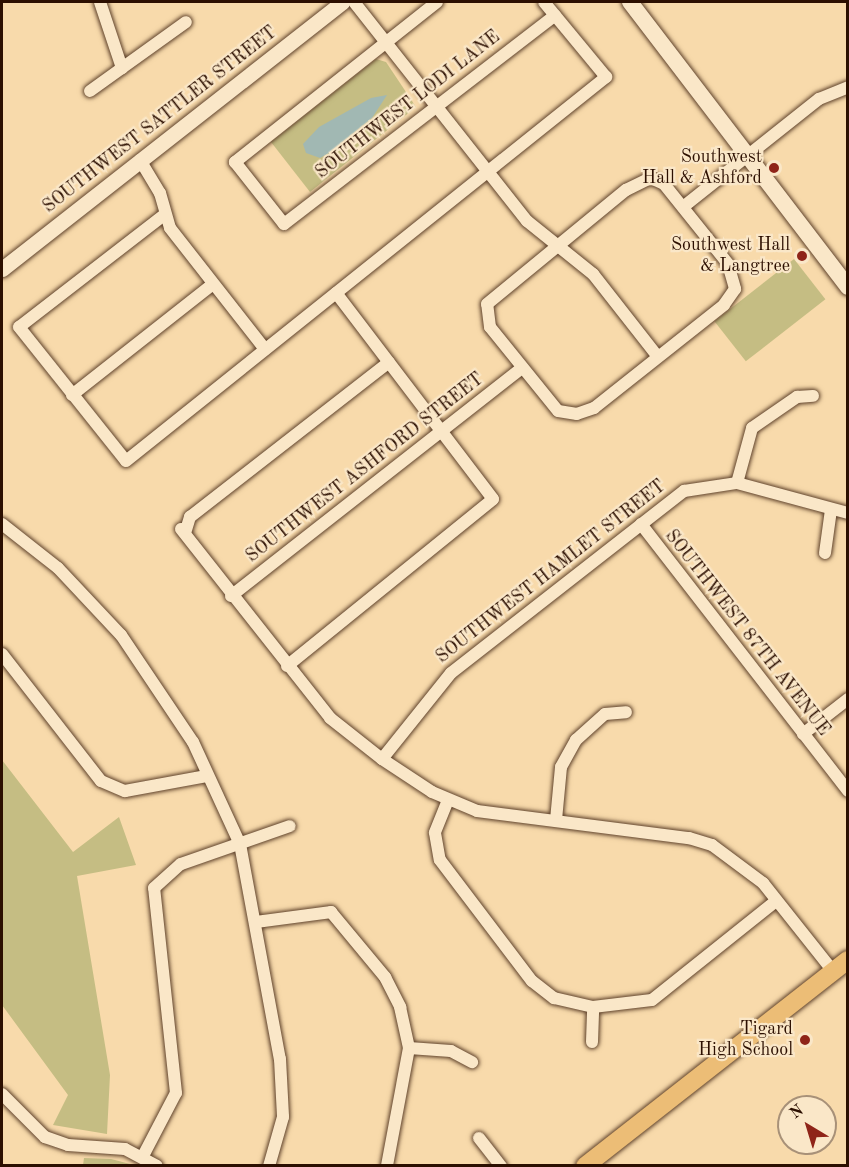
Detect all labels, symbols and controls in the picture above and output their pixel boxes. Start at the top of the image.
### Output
street label: SOUTHWEST SATTLER STREET [39,22,281,218]
street label: SOUTHWEST LODI LANE [312,26,504,184]
place label: Southwest Hall & Ashford [642,147,762,190]
marker: Southwest Hall & Ashford [767,161,781,175]
place label: Southwest Hall & Langtree [671,235,790,278]
marker: Southwest Hall & Langtree [795,249,809,263]
street label: SOUTHWEST ASHFORD STREET [242,369,488,567]
street label: SOUTHWEST HAMLET STREET [432,476,670,668]
street label: SOUTHWEST 87TH AVENUE [660,526,834,740]
place label: Tigard High School [698,1019,793,1062]
marker: Tigard High School [798,1033,812,1047]
north arrow [777,1095,837,1155]
text: N [787,1102,807,1122]

